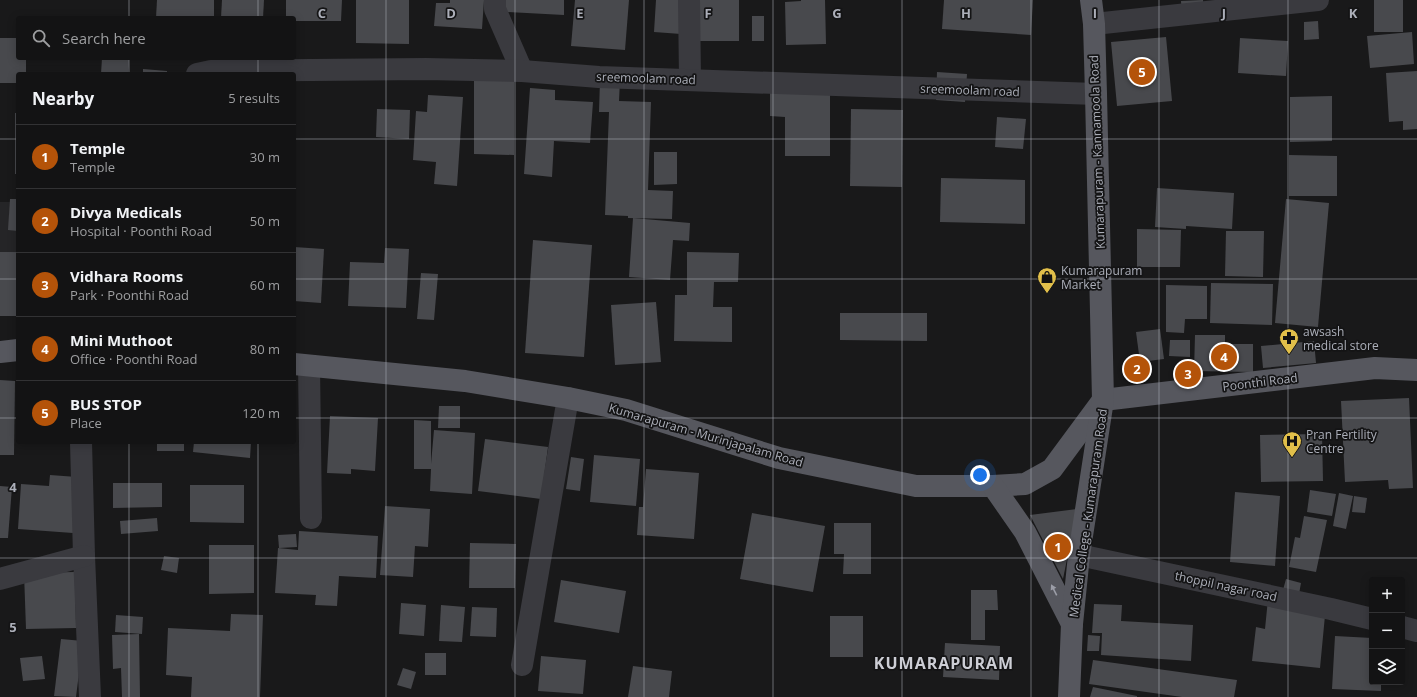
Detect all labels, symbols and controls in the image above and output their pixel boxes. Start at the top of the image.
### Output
text: C [318,4,326,22]
text: D [446,4,456,22]
text: E [576,4,584,22]
text: F [704,4,712,22]
text: G [832,4,842,22]
text: H [961,4,971,22]
text: I [1093,4,1097,22]
text: J [1221,4,1226,22]
text: K [1349,4,1358,22]
search box [16,16,296,60]
icon: search [30,27,52,49]
text: Search here [62,28,146,48]
street label: Kumarapuram - Kannamoola Road [1085,55,1109,249]
pin: 5 [1129,57,1155,87]
street label: sreemoolam road [596,68,696,88]
street label: sreemoolam road [920,80,1020,100]
text: Nearby [32,87,94,110]
text: 5 results [228,89,280,107]
text: Temple [70,138,125,158]
text: 1 [41,148,49,166]
text: 30 m [250,148,280,166]
text: Temple [70,158,115,176]
text: Divya Medicals [70,202,182,222]
text: 2 [41,212,49,230]
text: 50 m [250,212,280,230]
text: Hospital · Poonthi Road [70,222,212,240]
place label: Kumarapuram Market [1061,262,1142,293]
text: Vidhara Rooms [70,266,183,286]
shop icon: Kumarapuram Market [1036,266,1058,294]
text: 3 [41,276,49,294]
text: 60 m [250,276,280,294]
text: Park · Poonthi Road [70,286,189,304]
place label: awsash medical store [1303,323,1379,354]
pharmacy icon: awsash medical store [1278,327,1300,355]
text: Mini Muthoot [70,330,173,350]
text: 4 [41,340,49,358]
text: 80 m [250,340,280,358]
pin: 4 [1211,342,1237,372]
text: Office · Poonthi Road [70,350,198,368]
pin: 2 [1124,354,1150,384]
pin: 3 [1175,359,1201,389]
street label: Poonthi Road [1222,369,1298,395]
text: BUS STOP [70,394,142,414]
street label: Kumarapuram - Murinjapalam Road [607,399,805,471]
text: 5 [41,404,49,422]
text: 120 m [242,404,280,422]
street label: Medical College - Kumarapuram Road [1065,408,1111,618]
text: Place [70,414,102,432]
place label: Pran Fertility Centre [1306,426,1378,457]
hospital icon: Pran Fertility Centre [1281,430,1303,458]
your location [970,465,990,485]
text: 4 [9,478,17,496]
pin: 1 [1045,532,1071,562]
street label: thoppil nagar road [1173,567,1279,605]
map controls [1369,577,1405,685]
button: + [1369,577,1405,613]
one-way arrow [1051,584,1058,595]
button: − [1369,613,1405,649]
text: 5 [9,618,17,636]
button: layers [1369,649,1405,685]
district label: KUMARAPURAM [874,652,1014,674]

